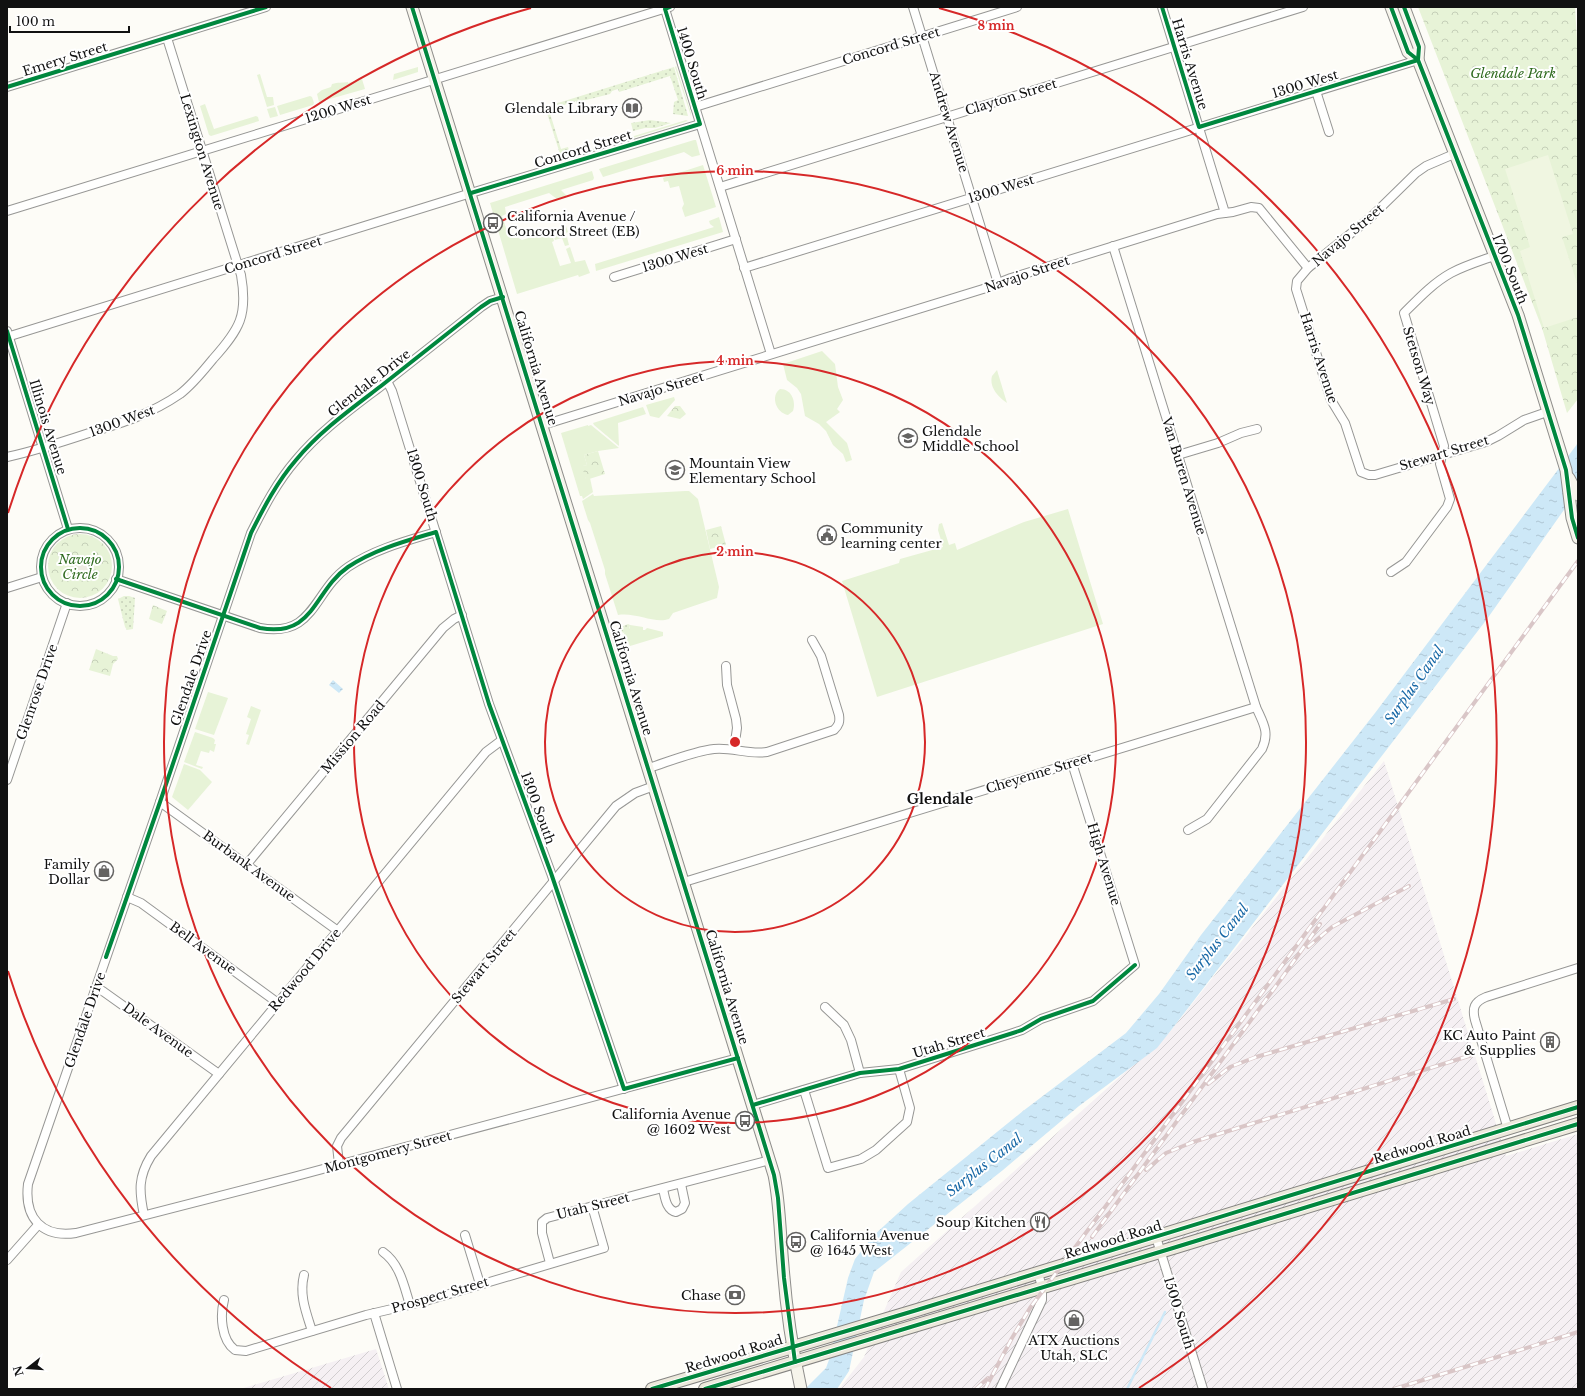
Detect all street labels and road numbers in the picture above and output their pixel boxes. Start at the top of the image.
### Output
street label: Harris Avenue [1168,16,1212,112]
street label: Concord Street [840,23,942,69]
street label: 1400 South [673,25,711,101]
street label: Emery Street [21,38,110,80]
street label: 1300 West [1270,66,1340,102]
street label: Andrew Avenue [925,69,972,174]
street label: Clayton Street [963,75,1059,119]
street label: 1200 West [303,91,373,127]
street label: Lexington Avenue [176,92,228,212]
street label: Concord Street [532,126,634,172]
street label: 1300 West [966,171,1036,207]
street label: Navajo Street [1309,200,1387,270]
street label: 1700 South [1488,231,1532,307]
street label: Concord Street [222,232,324,278]
street label: 1300 West [640,240,710,276]
street label: Navajo Street [982,252,1072,296]
street label: California Avenue [510,308,562,428]
street label: Harris Avenue [1296,310,1342,406]
street label: Stetson Way [1399,325,1439,408]
street label: Glendale Drive [324,345,414,421]
street label: Navajo Street [616,368,706,410]
street label: Illinois Avenue [25,377,71,477]
street label: 1300 West [87,401,157,441]
street label: Van Buren Avenue [1158,414,1210,537]
street label: Stewart Street [1397,431,1491,475]
street label: 1300 South [403,446,441,524]
street label: California Avenue [605,618,657,738]
street label: Glendale Drive [167,628,215,728]
street label: Glenrose Drive [13,642,61,742]
street label: Mission Road [317,697,389,777]
street label: Cheyenne Street [984,749,1094,797]
street label: 1300 South [517,770,559,846]
street label: High Avenue [1083,820,1125,908]
street label: Burbank Avenue [199,827,299,905]
street label: Bell Avenue [166,918,240,978]
street label: Redwood Drive [265,925,345,1015]
street label: Stewart Street [448,925,520,1007]
street label: California Avenue [701,927,753,1047]
street label: Glendale Drive [61,970,109,1070]
street label: Dale Avenue [119,999,197,1061]
street label: Utah Street [911,1024,987,1062]
street label: Redwood Road [1371,1122,1473,1168]
street label: Montgomery Street [323,1127,453,1177]
street label: Utah Street [555,1189,631,1223]
street label: Redwood Road [1062,1217,1164,1263]
street label: Prospect Street [389,1273,491,1317]
street label: 1500 South [1160,1275,1198,1351]
street label: Redwood Road [683,1331,785,1377]

